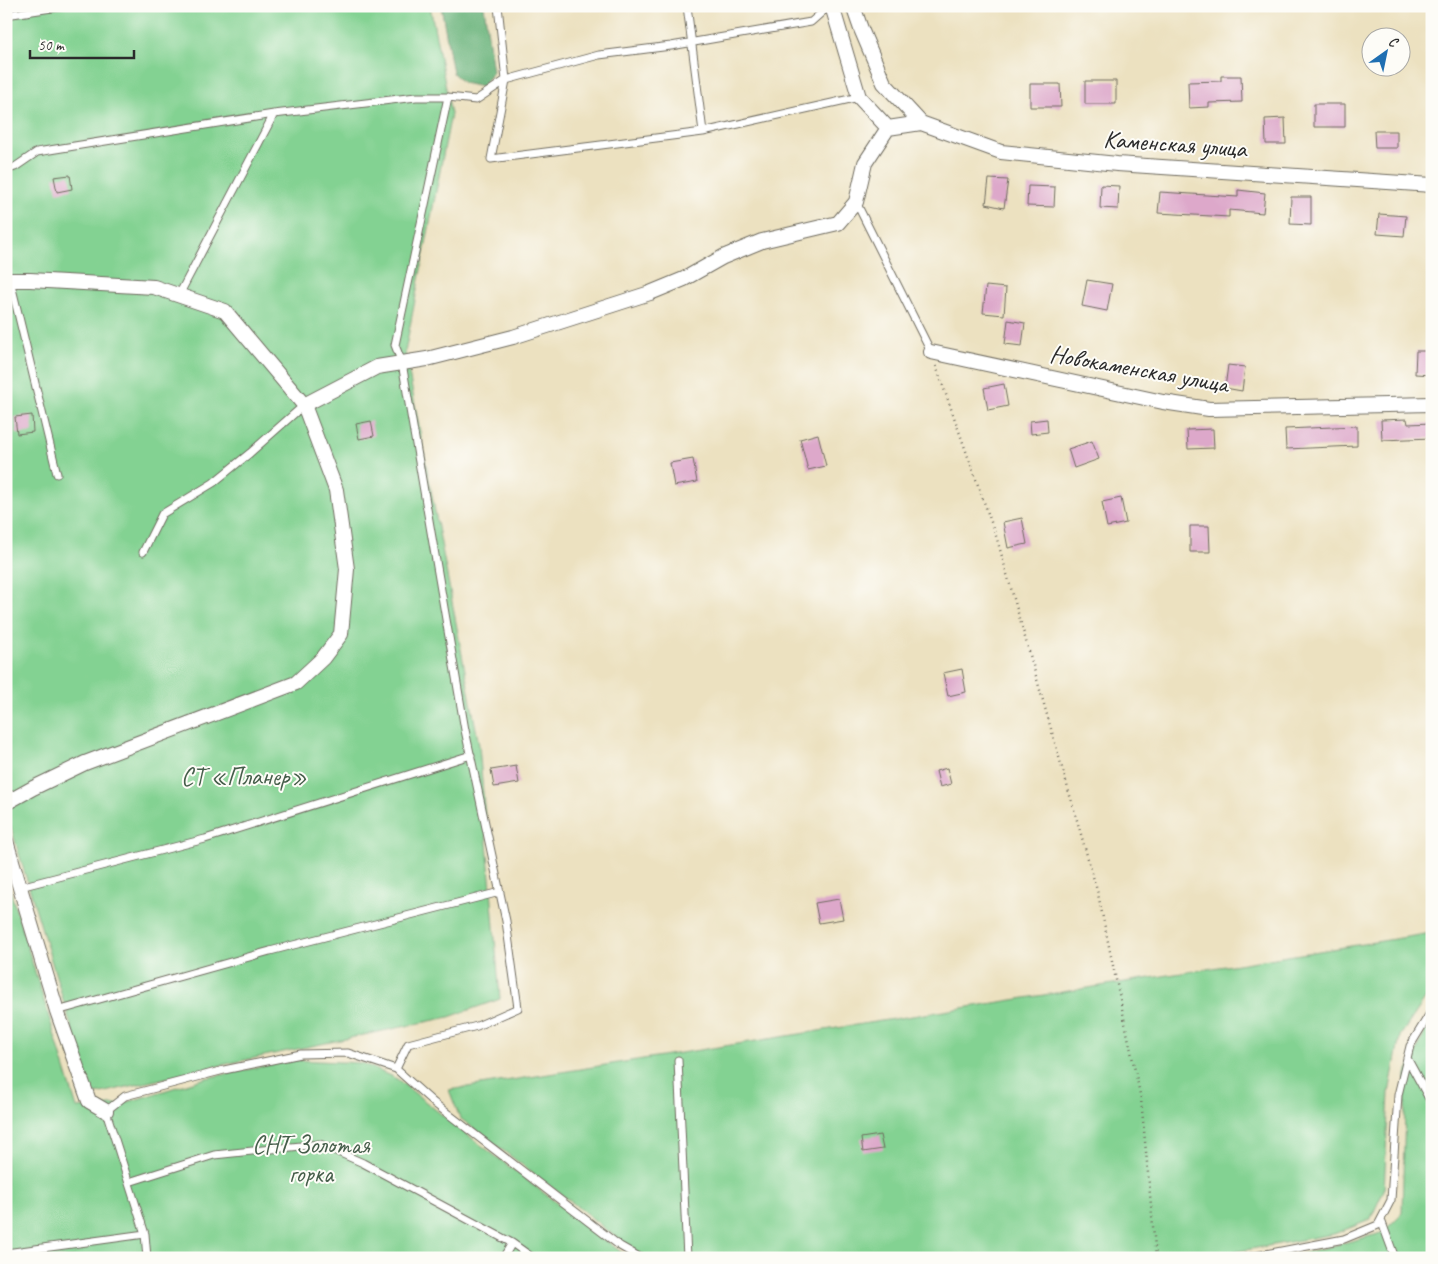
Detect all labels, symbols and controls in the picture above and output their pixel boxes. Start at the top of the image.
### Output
scale bar [30,28,134,60]
north arrow [1360,28,1410,78]
text: С [1385,33,1402,52]
text: 50 m [38,36,65,55]
street label: Каменская улица [1102,123,1250,165]
street label: Новокаменская улица [1047,338,1233,401]
park label: СТ «Планер» [181,761,307,793]
park label: СНТ Золотая горка [252,1129,371,1190]

